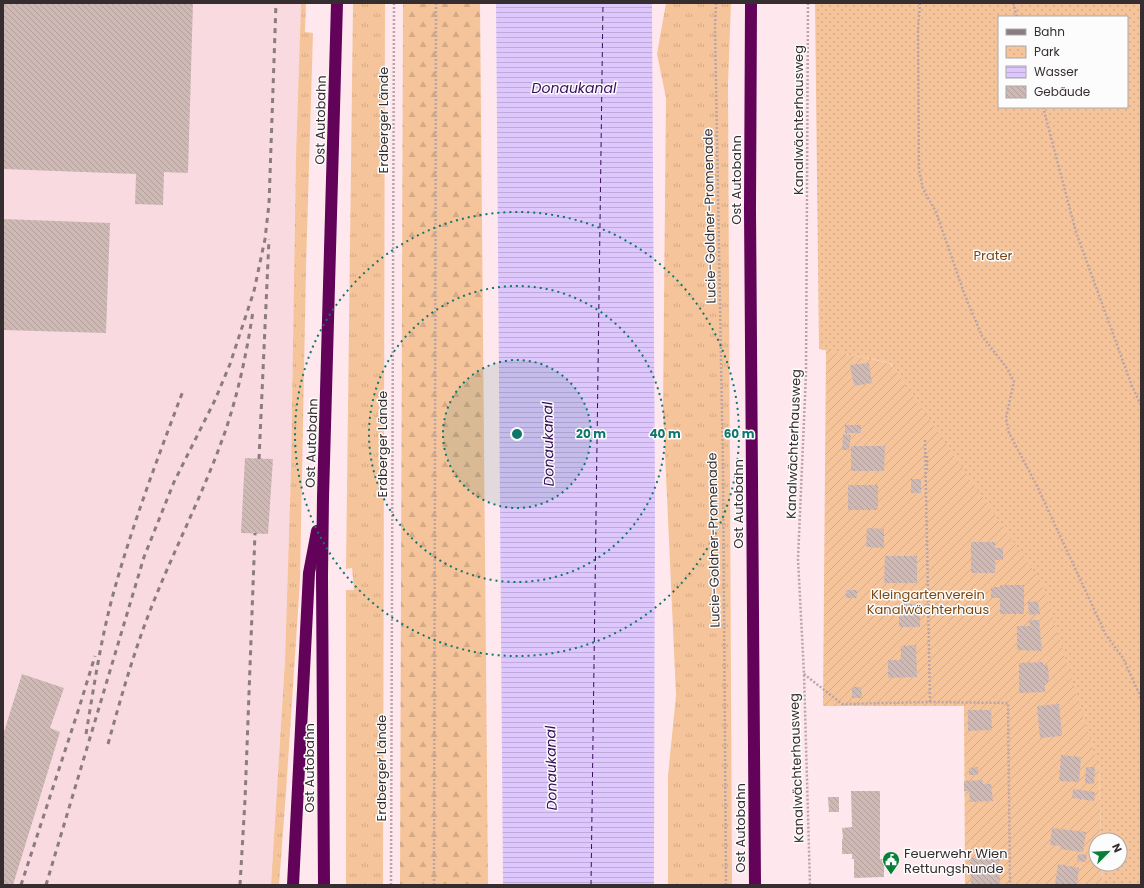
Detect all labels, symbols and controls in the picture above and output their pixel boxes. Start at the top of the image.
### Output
legend [998,16,1128,108]
text: Bahn [1034,23,1065,40]
text: Park [1034,43,1061,60]
street label: Kanalwächterhausweg [789,45,808,195]
text: Wasser [1034,63,1079,80]
street label: Erdberger Lände [374,67,393,173]
street label: Ost Autobahn [310,75,331,165]
water label: Donaukanal [532,78,617,98]
text: Gebäude [1034,83,1090,100]
street label: Lucie-Goldner-Promenade [698,128,721,304]
street label: Ost Autobahn [727,135,746,225]
park label: Prater [974,246,1013,265]
street label: Kanalwächterhausweg [781,369,806,519]
street label: Erdberger Lände [373,391,392,497]
street label: Ost Autobahn [300,398,323,488]
water label: Donaukanal [537,401,559,487]
text: 20 m [576,425,606,442]
text: 40 m [649,425,681,442]
text: 60 m [724,425,755,442]
centre of rings [510,427,524,441]
street label: Lucie-Goldner-Promenade [702,452,725,628]
street label: Ost Autobahn [729,459,748,549]
park label: Kleingartenverein Kanalwächterhaus [867,585,989,619]
street label: Kanalwächterhausweg [784,693,809,843]
street label: Erdberger Lände [372,715,391,821]
street label: Ost Autobahn [300,723,319,813]
water label: Donaukanal [540,725,562,811]
street label: Ost Autobahn [731,783,750,873]
north arrow [1088,832,1128,872]
text: N [1108,841,1126,855]
place label: Feuerwehr Wien Rettungshunde [904,844,1007,878]
public building icon: Feuerwehr Wien Rettungshunde [881,850,901,875]

